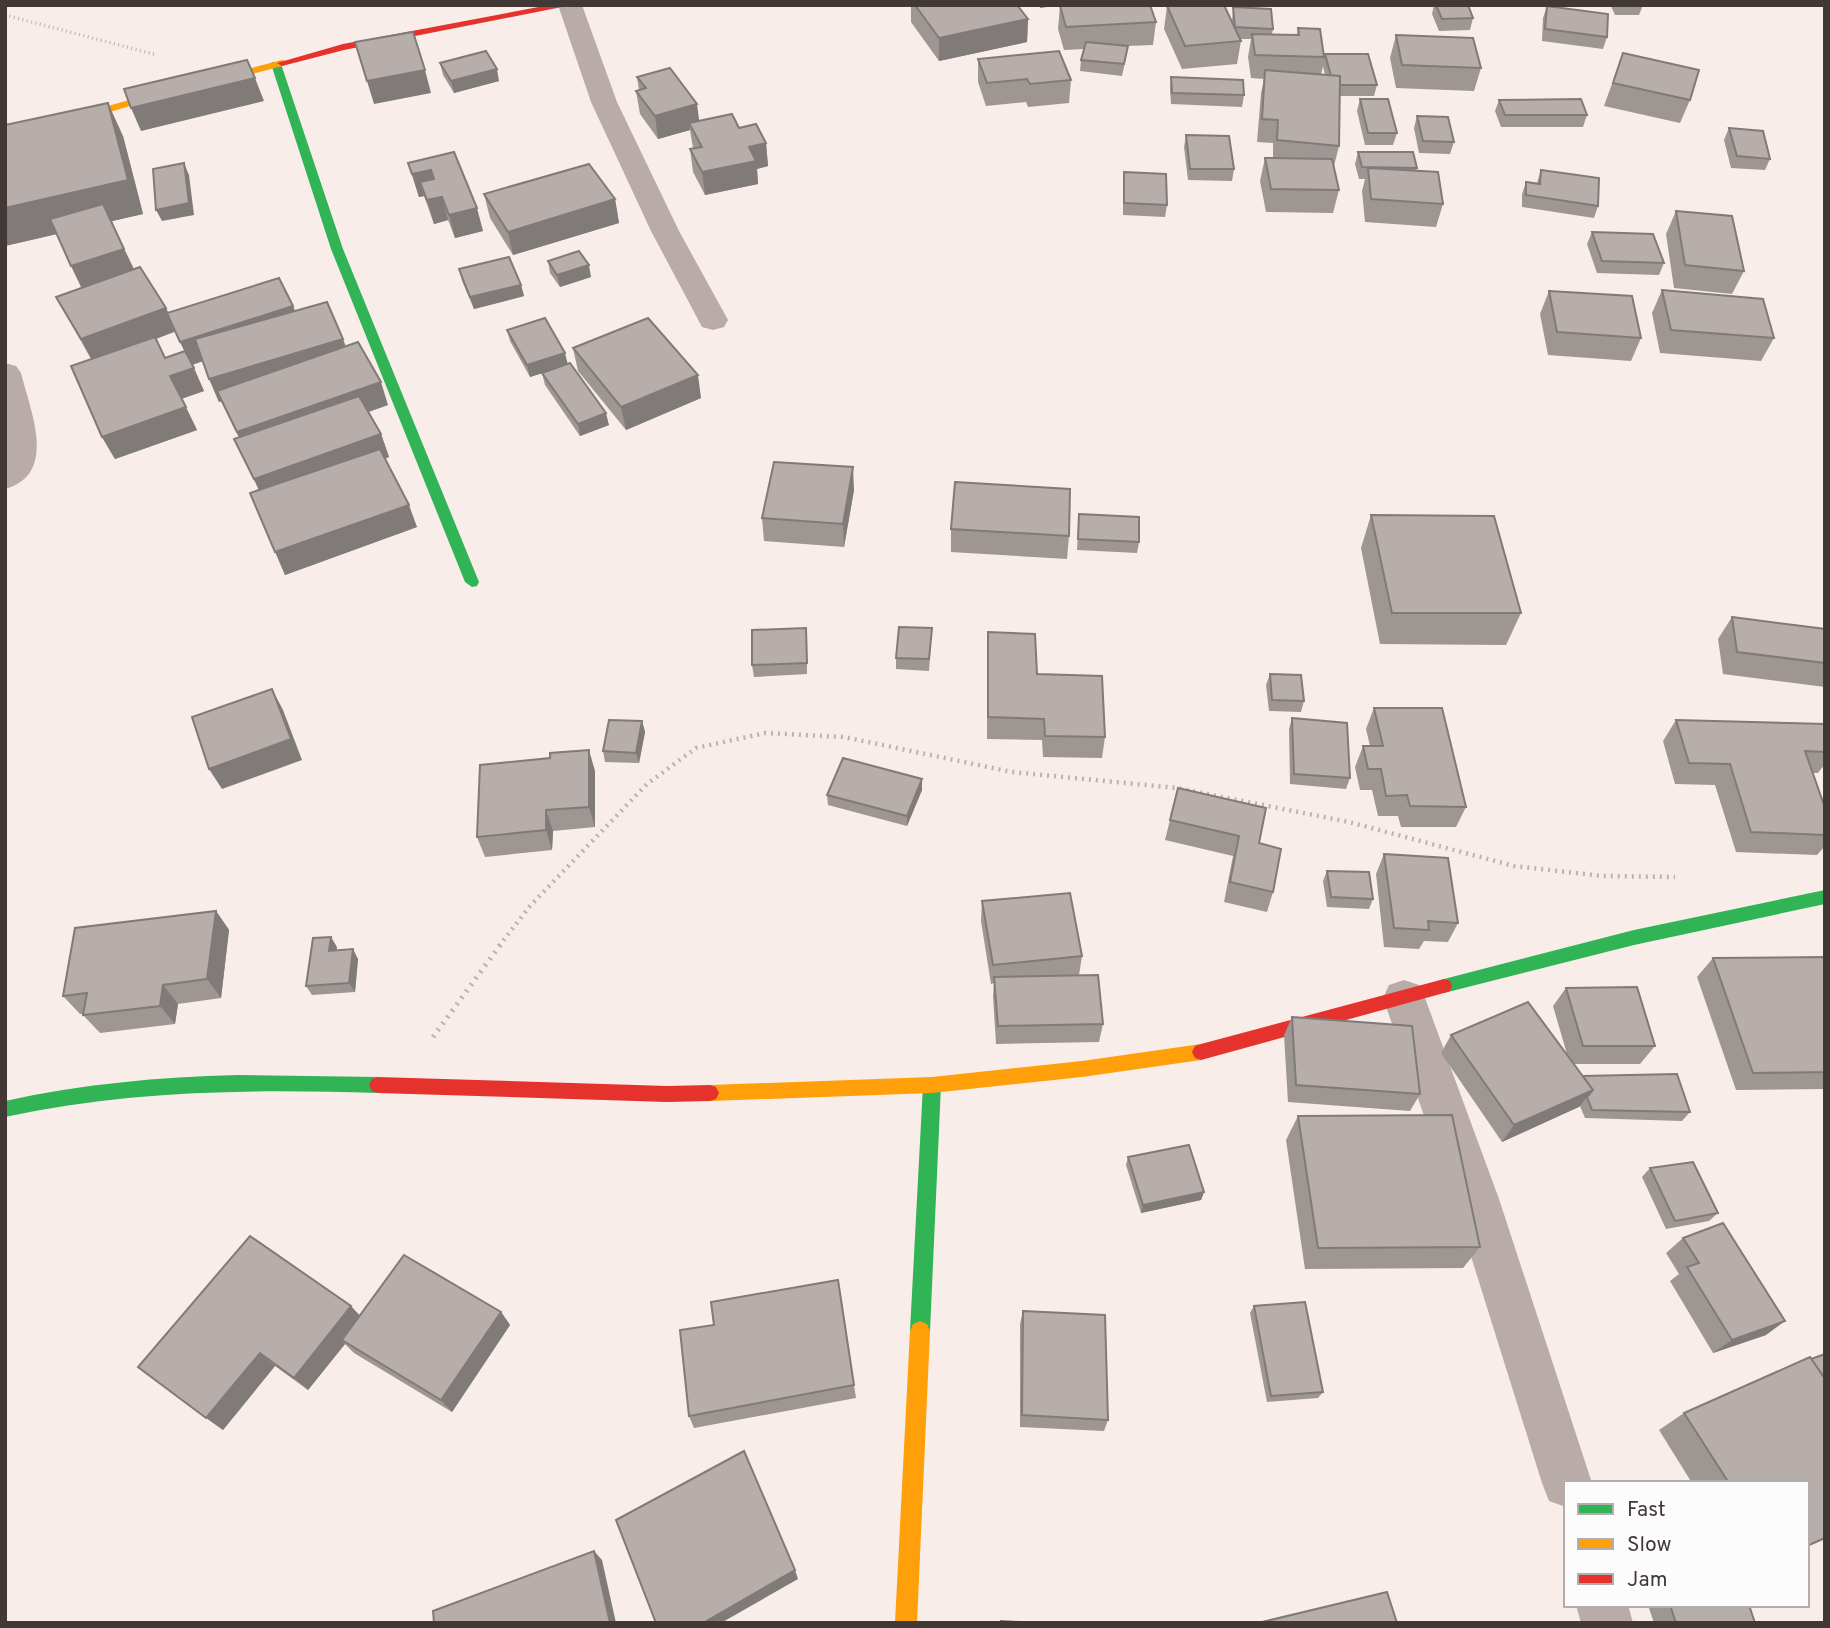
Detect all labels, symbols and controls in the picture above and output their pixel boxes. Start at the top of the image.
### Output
legend [1564,1481,1809,1607]
text: Fast [1627,1497,1666,1524]
text: Slow [1627,1532,1672,1559]
text: Jam [1627,1567,1668,1594]

